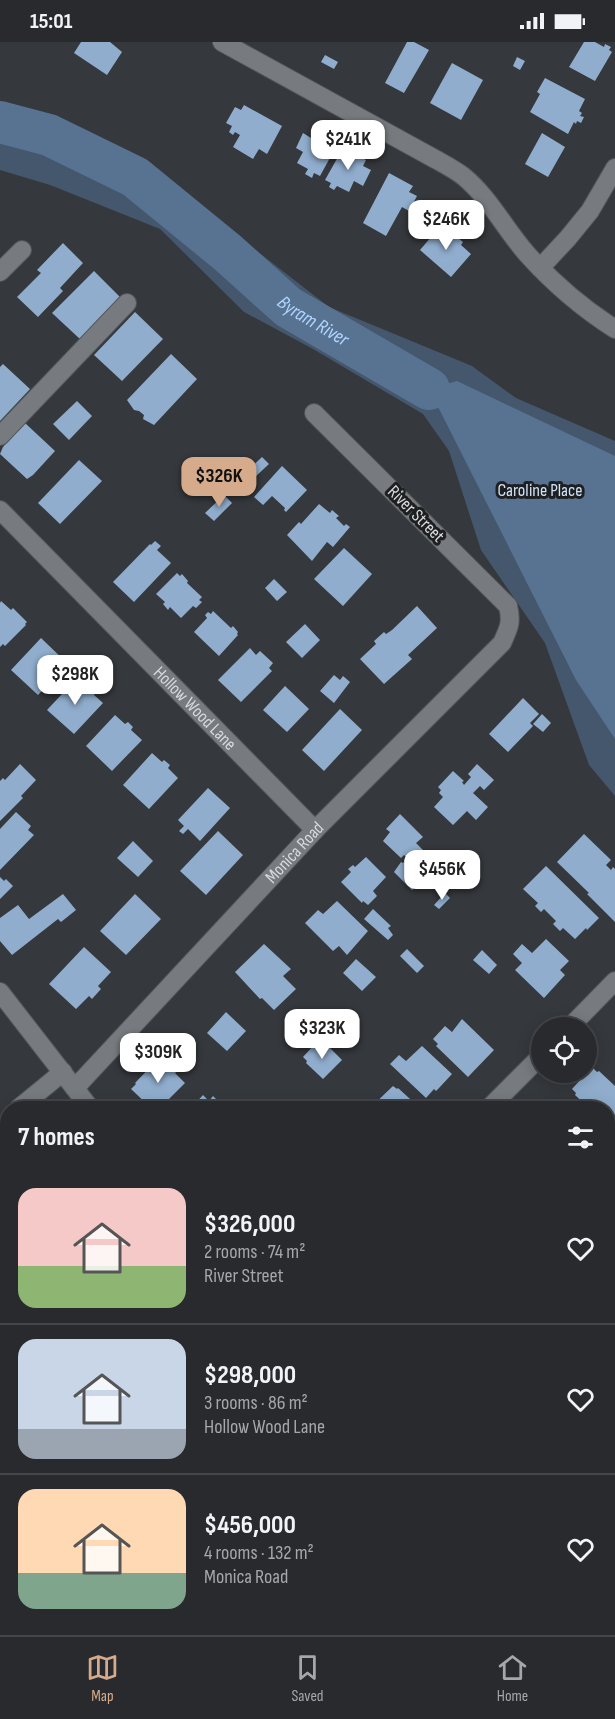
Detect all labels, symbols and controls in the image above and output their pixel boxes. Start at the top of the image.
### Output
text: 15:01 [30,8,72,35]
pin: $241K [306,120,390,171]
text: $241K [325,127,371,151]
pin: $246K [404,200,488,251]
text: $246K [422,207,470,231]
water label: Byram River [272,291,354,352]
pin: $326K [177,457,261,508]
text: $326K [195,464,243,488]
park label: Caroline Place [498,480,582,501]
street label: River Street [383,481,449,547]
pin: $298K [33,655,117,706]
text: $298K [51,662,99,686]
street label: Hollow Wood Lane [149,662,241,754]
street label: Monica Road [261,817,328,887]
pin: $456K [400,850,484,901]
text: $456K [418,857,466,881]
pin: $323K [280,1009,364,1060]
text: $323K [299,1016,345,1040]
map controls [531,1017,597,1083]
button: locate [531,1017,597,1083]
pin: $309K [116,1033,200,1084]
text: $309K [134,1040,182,1064]
icon: filters [564,1121,597,1154]
text: 7 homes [18,1122,95,1153]
text: $326,000 [204,1209,295,1240]
icon: home [66,1212,138,1284]
icon: heart [564,1232,597,1265]
text: 2 rooms · 74 m² [204,1240,305,1264]
text: River Street [204,1264,284,1288]
text: $298,000 [204,1360,296,1391]
icon: home [66,1363,138,1435]
icon: heart [564,1383,597,1416]
text: 3 rooms · 86 m² [204,1391,308,1415]
text: Hollow Wood Lane [204,1415,325,1439]
text: $456,000 [204,1510,296,1541]
icon: home [66,1513,138,1585]
icon: heart [564,1533,597,1566]
text: 4 rooms · 132 m² [204,1541,314,1565]
text: Monica Road [204,1565,288,1589]
tab: Map [86,1651,119,1706]
tab: Saved [291,1651,324,1706]
tab: Home [496,1651,529,1706]

